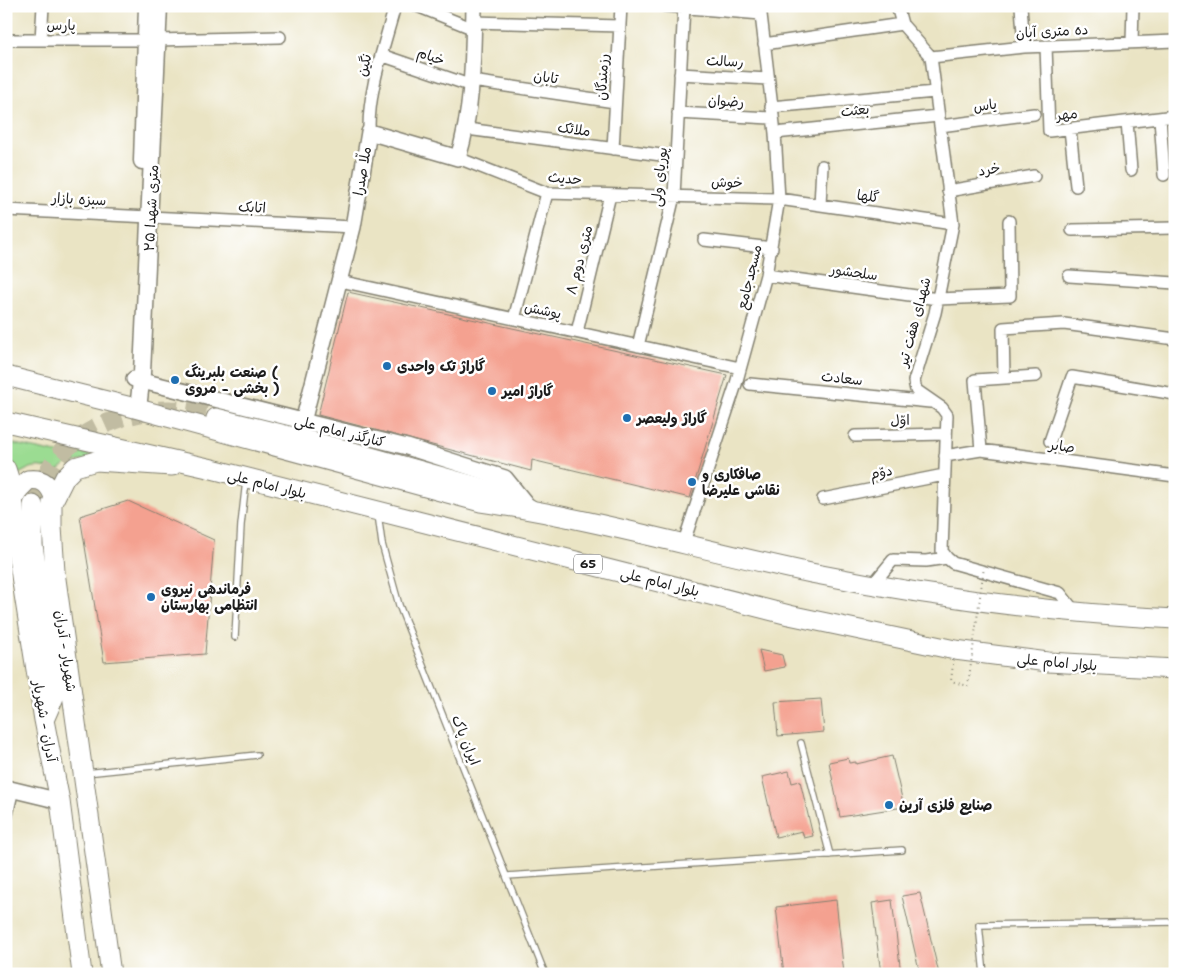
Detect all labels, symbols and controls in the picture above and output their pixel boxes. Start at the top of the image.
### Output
street label: پارس [47,16,75,35]
street label: ده متری آبان [1015,20,1089,42]
street label: خیام [414,43,447,71]
street label: رسالت [706,51,744,71]
street label: نگین [353,52,375,78]
street label: رزمندگان [592,53,612,101]
street label: تابان [532,66,561,88]
street label: رضوان [708,91,744,111]
street label: یاس [972,95,998,115]
street label: بعثت [840,100,870,120]
street label: مهر [1054,104,1079,124]
street label: ملائک [556,118,592,140]
street label: ملّا صدرا [347,145,375,197]
street label: پوریای ولی [647,146,672,208]
street label: خرد [976,158,1002,180]
street label: ۲۵ متری شهدا [140,164,162,252]
street label: حدیث [547,168,583,188]
street label: خوش [711,172,743,192]
street label: گلها [856,186,880,206]
street label: سبزه بازار [50,189,107,209]
street label: اتابک [238,197,266,217]
street label: ۸ متری دوم [562,223,598,297]
street label: مسجدجامع [732,243,768,312]
street label: سلحشور [828,260,879,284]
street label: شهدای هفت تیر [893,275,935,370]
street label: پوشش [523,297,563,324]
place label: گاراژ تک واحدی [397,357,486,375]
marker: گاراژ تک واحدی [381,360,393,372]
place label: صنعت بلبرینگ ( بخشی - مروی ) [185,363,280,397]
street label: سعادت [820,367,864,389]
marker: صنعت بلبرینگ ( بخشی - مروی ) [169,374,181,386]
place label: گاراژ امیر [500,382,554,400]
marker: گاراژ امیر [486,385,498,397]
place label: گاراژ ولیعصر [635,409,708,427]
street label: کنارگذر امام علی [292,411,387,453]
street label: اوّل [890,411,910,429]
marker: گاراژ ولیعصر [621,412,633,424]
street label: صابر [1047,435,1076,457]
street label: دوّم [868,461,894,485]
place label: صافکاری و نقاشی عليرضا [701,465,780,499]
street label: بلوار امام علی [225,466,308,504]
marker: صافکاری و نقاشی عليرضا [686,476,698,488]
road number: 65 [574,554,602,574]
street label: بلوار امام علی [618,564,701,602]
place label: فرماندهی نیروی انتظامی بهارستان [161,580,258,614]
marker: فرماندهی نیروی انتظامی بهارستان [145,591,157,603]
street label: شهریار - آدران [51,609,81,693]
street label: بلوار امام علی [1016,650,1098,676]
street label: آدران - شهریار [29,678,61,764]
street label: ایران پاک [447,712,484,768]
place label: صنایع فلزی آرین [899,796,992,815]
marker: صنایع فلزی آرین [883,799,895,811]

